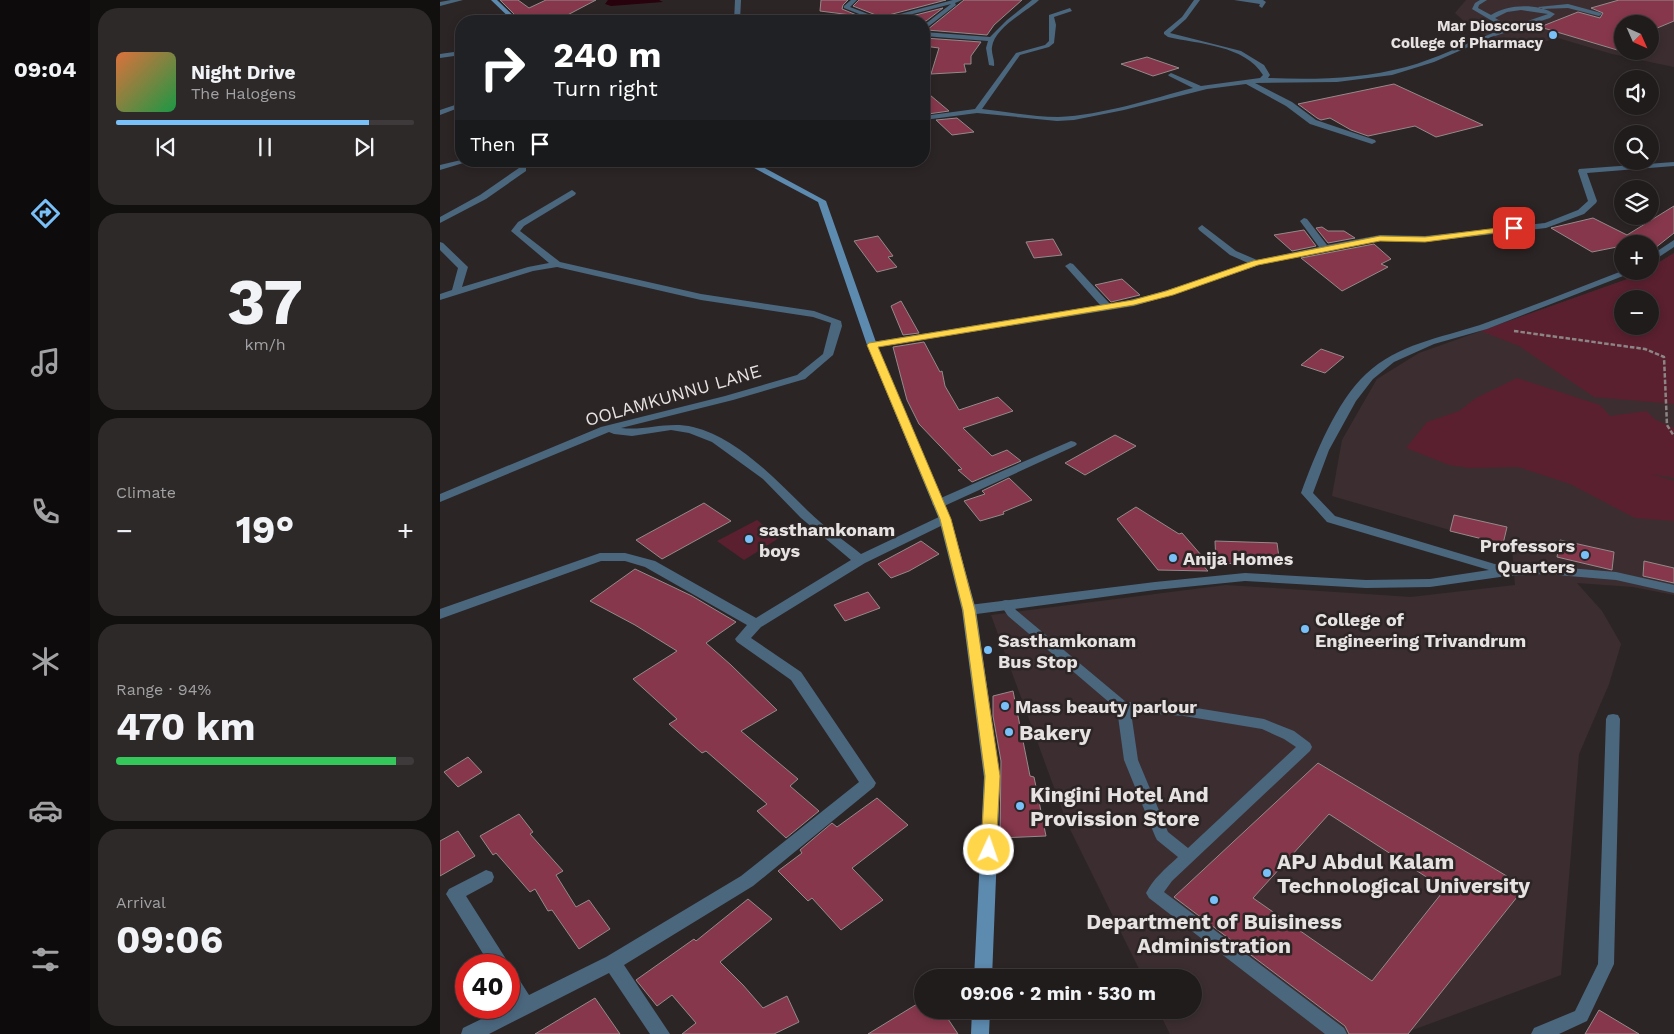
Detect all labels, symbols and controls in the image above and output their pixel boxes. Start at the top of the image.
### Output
north arrow [1614,15,1659,60]
map controls [1614,15,1659,335]
place label: Mar Dioscorus College of Pharmacy [1391,17,1544,52]
marker: Mar Dioscorus College of Pharmacy [1547,29,1559,41]
text: 240 m [553,34,662,76]
icon: right [470,35,535,100]
text: 09:04 [14,57,76,82]
text: Night Drive [191,61,296,84]
button: sound [1614,70,1659,115]
text: Turn right [553,76,658,101]
text: The Halogens [191,84,296,103]
button: search [1614,125,1659,170]
icon: arrive [526,130,554,158]
icon: previous [152,133,180,161]
icon: pause [251,133,279,161]
icon: next [350,133,378,161]
text: Then [470,133,516,156]
button: layers [1614,180,1659,225]
icon: directions [28,196,63,231]
pin [1493,207,1535,249]
icon: arrive [1500,214,1528,242]
button: + [1614,235,1659,280]
text: 37 [227,264,303,340]
button: − [1614,290,1659,335]
text: km/h [244,335,286,354]
icon: music [28,345,63,380]
street label: OOLAMKUNNU LANE [583,360,763,430]
text: Climate [116,483,176,502]
icon: phone [28,494,63,529]
text: 19° [236,508,294,552]
text: − [116,514,133,547]
text: + [397,514,414,547]
place label: sasthamkonam boys [759,519,895,561]
marker: sasthamkonam boys [743,533,755,545]
place label: Professors Quarters [1480,535,1575,577]
place label: Anija Homes [1183,548,1294,569]
marker: Professors Quarters [1579,549,1591,561]
marker: Anija Homes [1167,552,1179,564]
place label: College of Engineering Trivandrum [1315,609,1526,651]
marker: College of Engineering Trivandrum [1299,623,1311,635]
place label: Sasthamkonam Bus Stop [998,630,1136,672]
icon: climate [28,644,63,679]
marker: Sasthamkonam Bus Stop [982,644,994,656]
text: Range · 94% [116,680,211,699]
place label: Mass beauty parlour [1015,696,1197,717]
marker: Mass beauty parlour [999,700,1011,712]
text: 470 km [116,705,256,749]
place label: Bakery [1019,720,1091,745]
marker: Bakery [1003,726,1015,738]
place label: Kingini Hotel And Provission Store [1030,782,1209,831]
icon: car [28,793,63,828]
marker: Kingini Hotel And Provission Store [1014,800,1026,812]
position arrow [962,823,1014,875]
place label: APJ Abdul Kalam Technological University [1277,849,1530,898]
marker: APJ Abdul Kalam Technological University [1261,867,1273,879]
text: Arrival [116,893,166,912]
marker: Department of Buisiness Administration [1208,894,1220,906]
place label: Department of Buisiness Administration [1086,909,1342,958]
text: 09:06 [116,918,223,962]
icon: filters [28,942,63,977]
speed limit sign: 40 [455,954,520,1019]
text: 09:06 · 2 min · 530 m [960,982,1156,1005]

